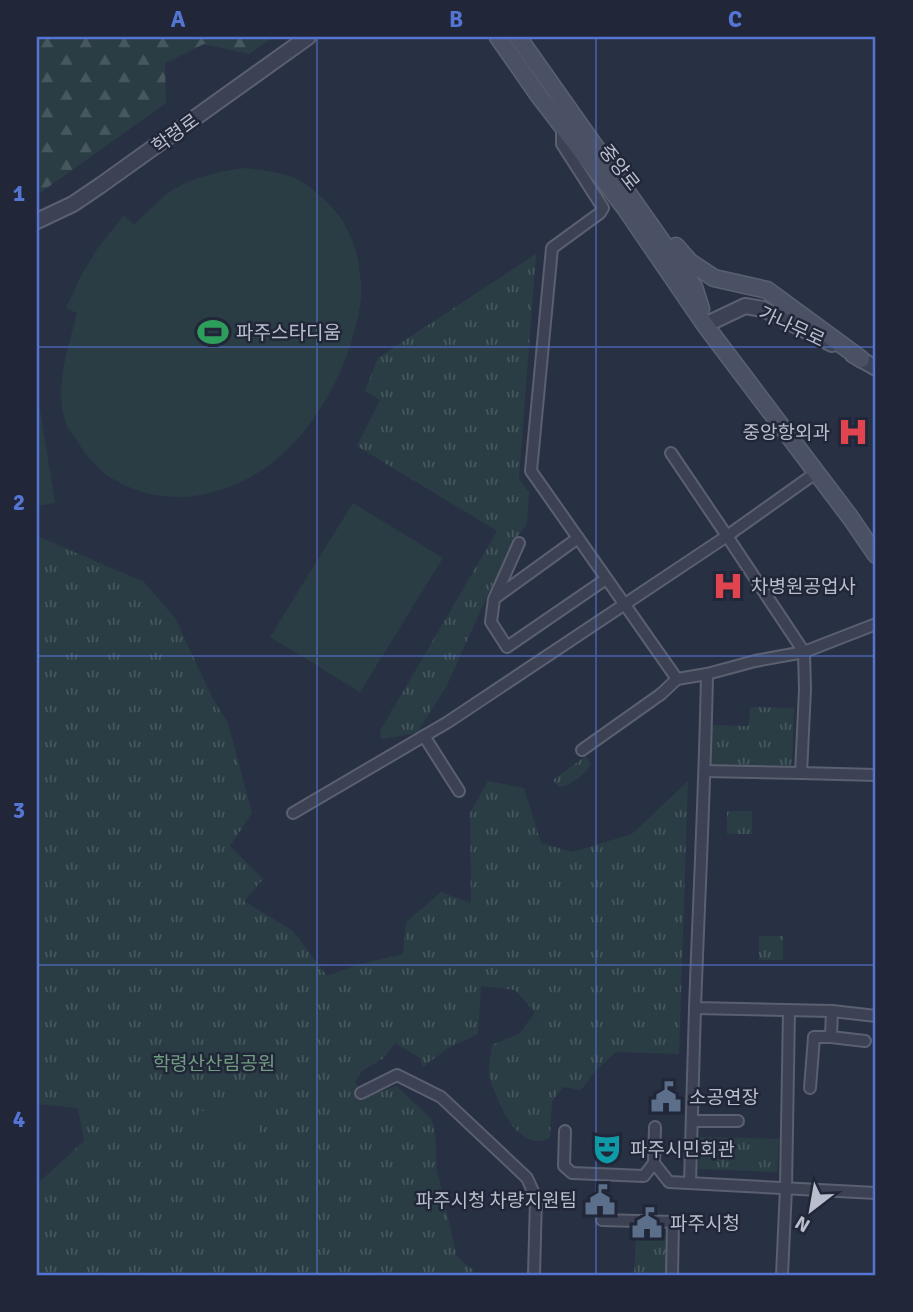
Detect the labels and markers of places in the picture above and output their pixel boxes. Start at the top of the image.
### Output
sports icon: 파주스타디움 [196,315,230,349]
place label: 파주스타디움 [236,321,341,345]
hospital icon: 중앙항외과 [836,415,870,449]
place label: 중앙항외과 [743,421,830,445]
hospital icon: 차병원공업사 [711,569,745,603]
place label: 차병원공업사 [751,575,856,599]
public building icon: 소공연장 [649,1080,683,1114]
place label: 소공연장 [689,1086,759,1110]
theatre icon: 파주시민회관 [590,1132,624,1166]
place label: 파주시민회관 [630,1138,735,1162]
public building icon: 파주시청 차량지원팀 [583,1183,617,1217]
place label: 파주시청 차량지원팀 [415,1189,577,1213]
public building icon: 파주시청 [630,1206,664,1240]
place label: 파주시청 [670,1212,740,1236]

